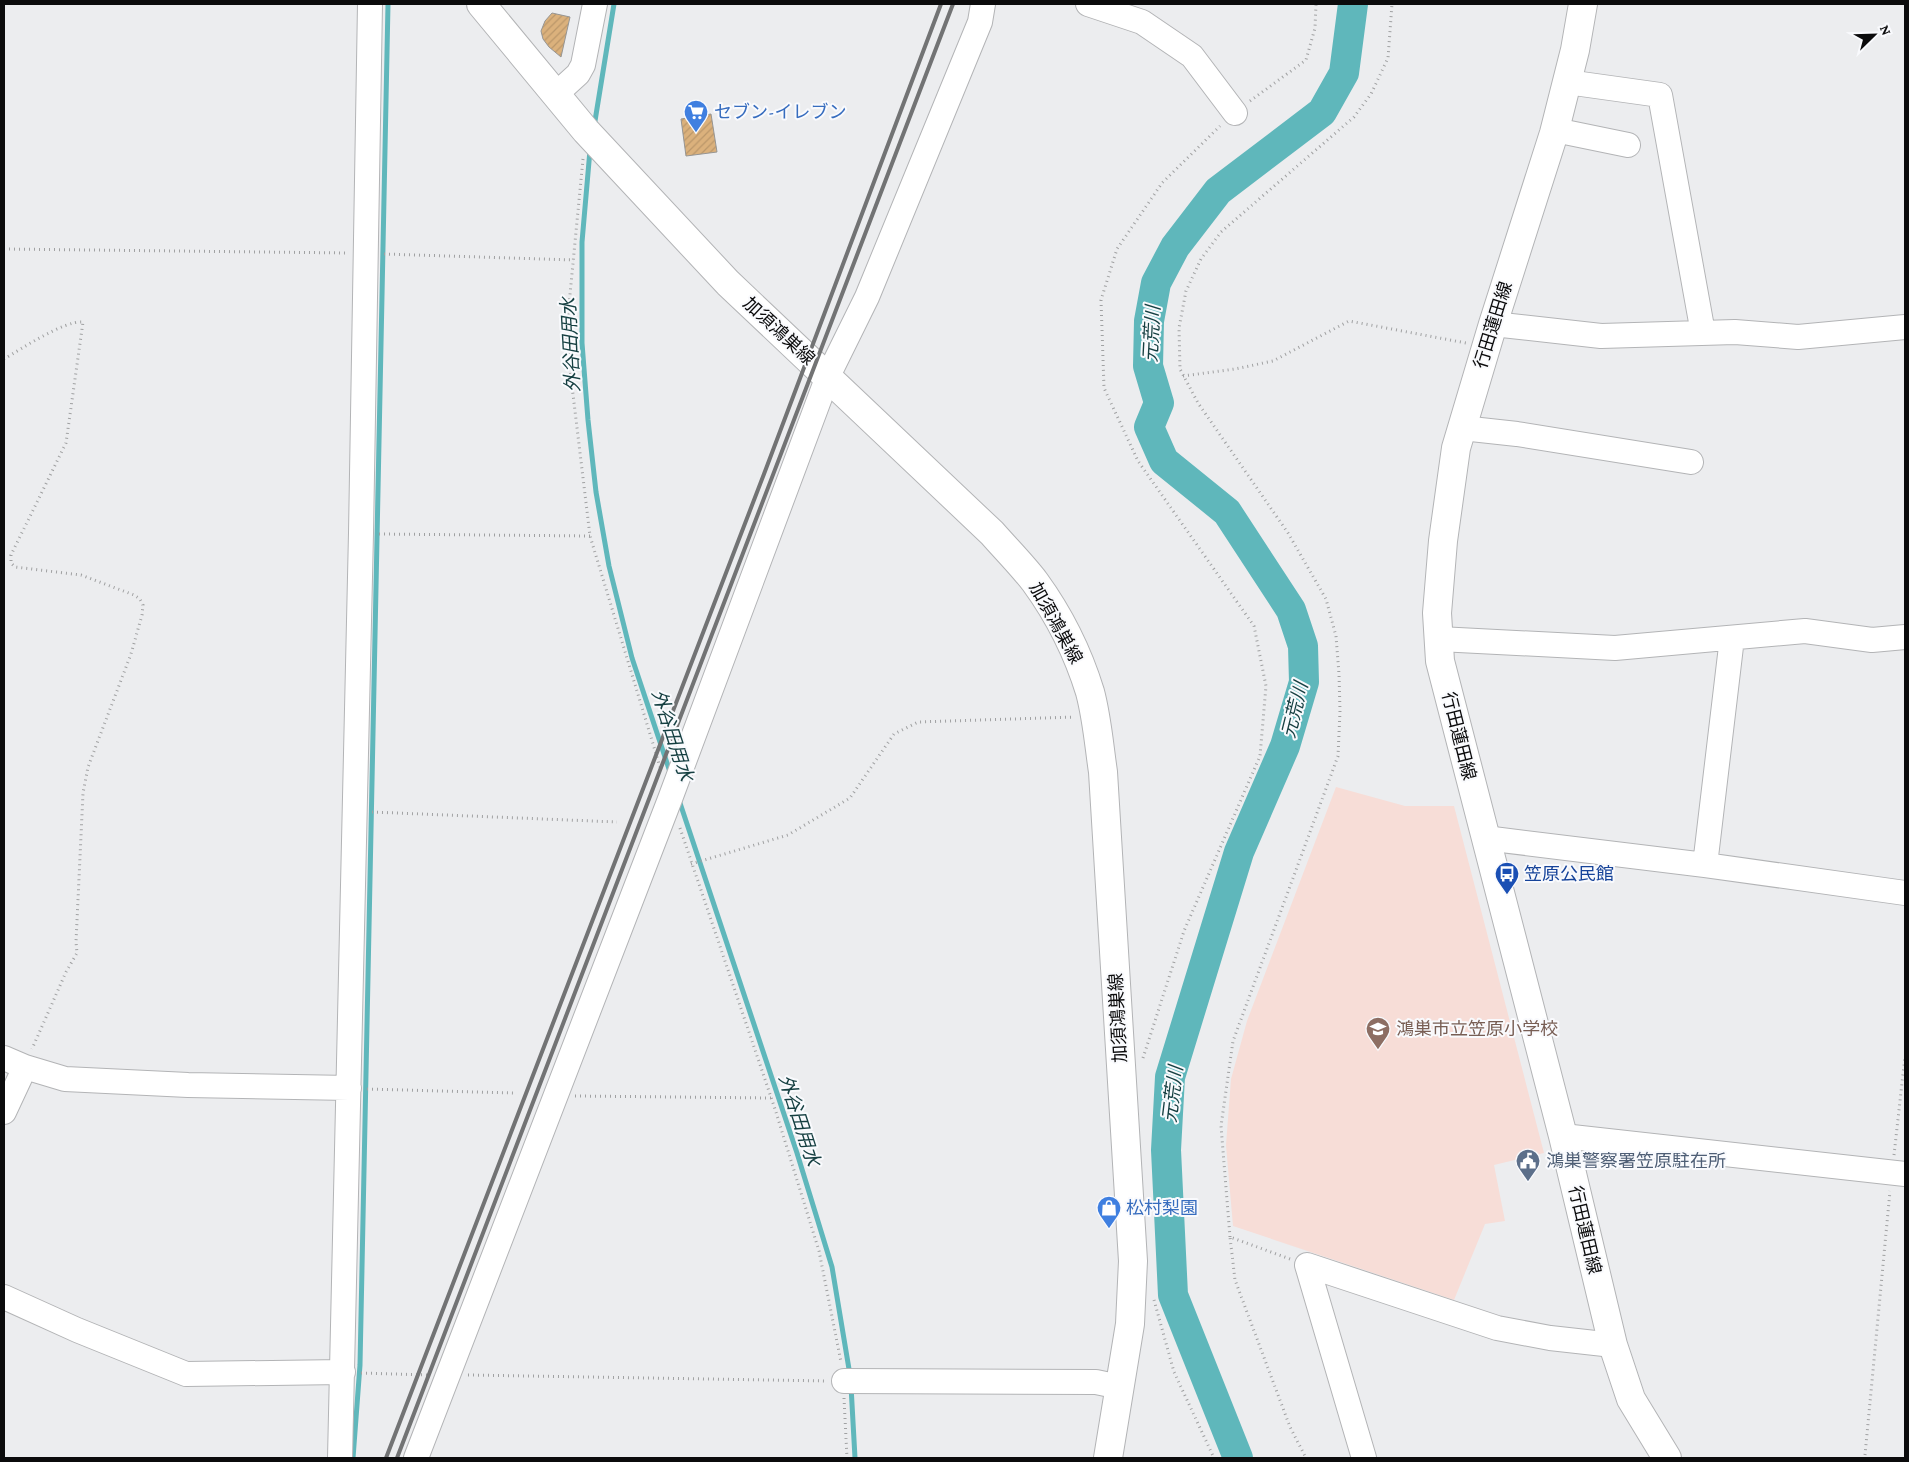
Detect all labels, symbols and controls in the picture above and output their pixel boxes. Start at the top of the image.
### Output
north arrow [1849,10,1899,60]
text: N [1877,22,1895,38]
supermarket icon: セブン-イレブン [683,99,709,133]
place label: セブン-イレブン [714,102,847,122]
street label: 行田蓮田線 [1470,279,1516,371]
street label: 加須鴻巣線 [739,293,819,369]
water label: 外谷田用水 [557,295,583,393]
water label: 元荒川 [1140,303,1164,363]
street label: 加須鴻巣線 [1025,579,1087,667]
water label: 元荒川 [1277,678,1312,740]
water label: 外谷田用水 [648,687,698,785]
street label: 行田蓮田線 [1438,690,1480,782]
bus stop icon: 笠原公民館 [1494,861,1520,895]
place label: 笠原公民館 [1524,864,1614,884]
street label: 加須鴻巣線 [1106,973,1130,1063]
school or university icon: 鴻巣市立笠原小学校 [1365,1016,1391,1050]
place label: 鴻巣市立笠原小学校 [1396,1019,1558,1039]
water label: 元荒川 [1159,1063,1187,1124]
water label: 外谷田用水 [775,1072,825,1170]
public building icon: 鴻巣警察署笠原駐在所 [1515,1148,1541,1182]
place label: 鴻巣警察署笠原駐在所 [1546,1151,1726,1171]
street label: 行田蓮田線 [1565,1184,1605,1276]
shop icon: 松村梨園 [1096,1195,1122,1229]
place label: 松村梨園 [1126,1198,1198,1218]

